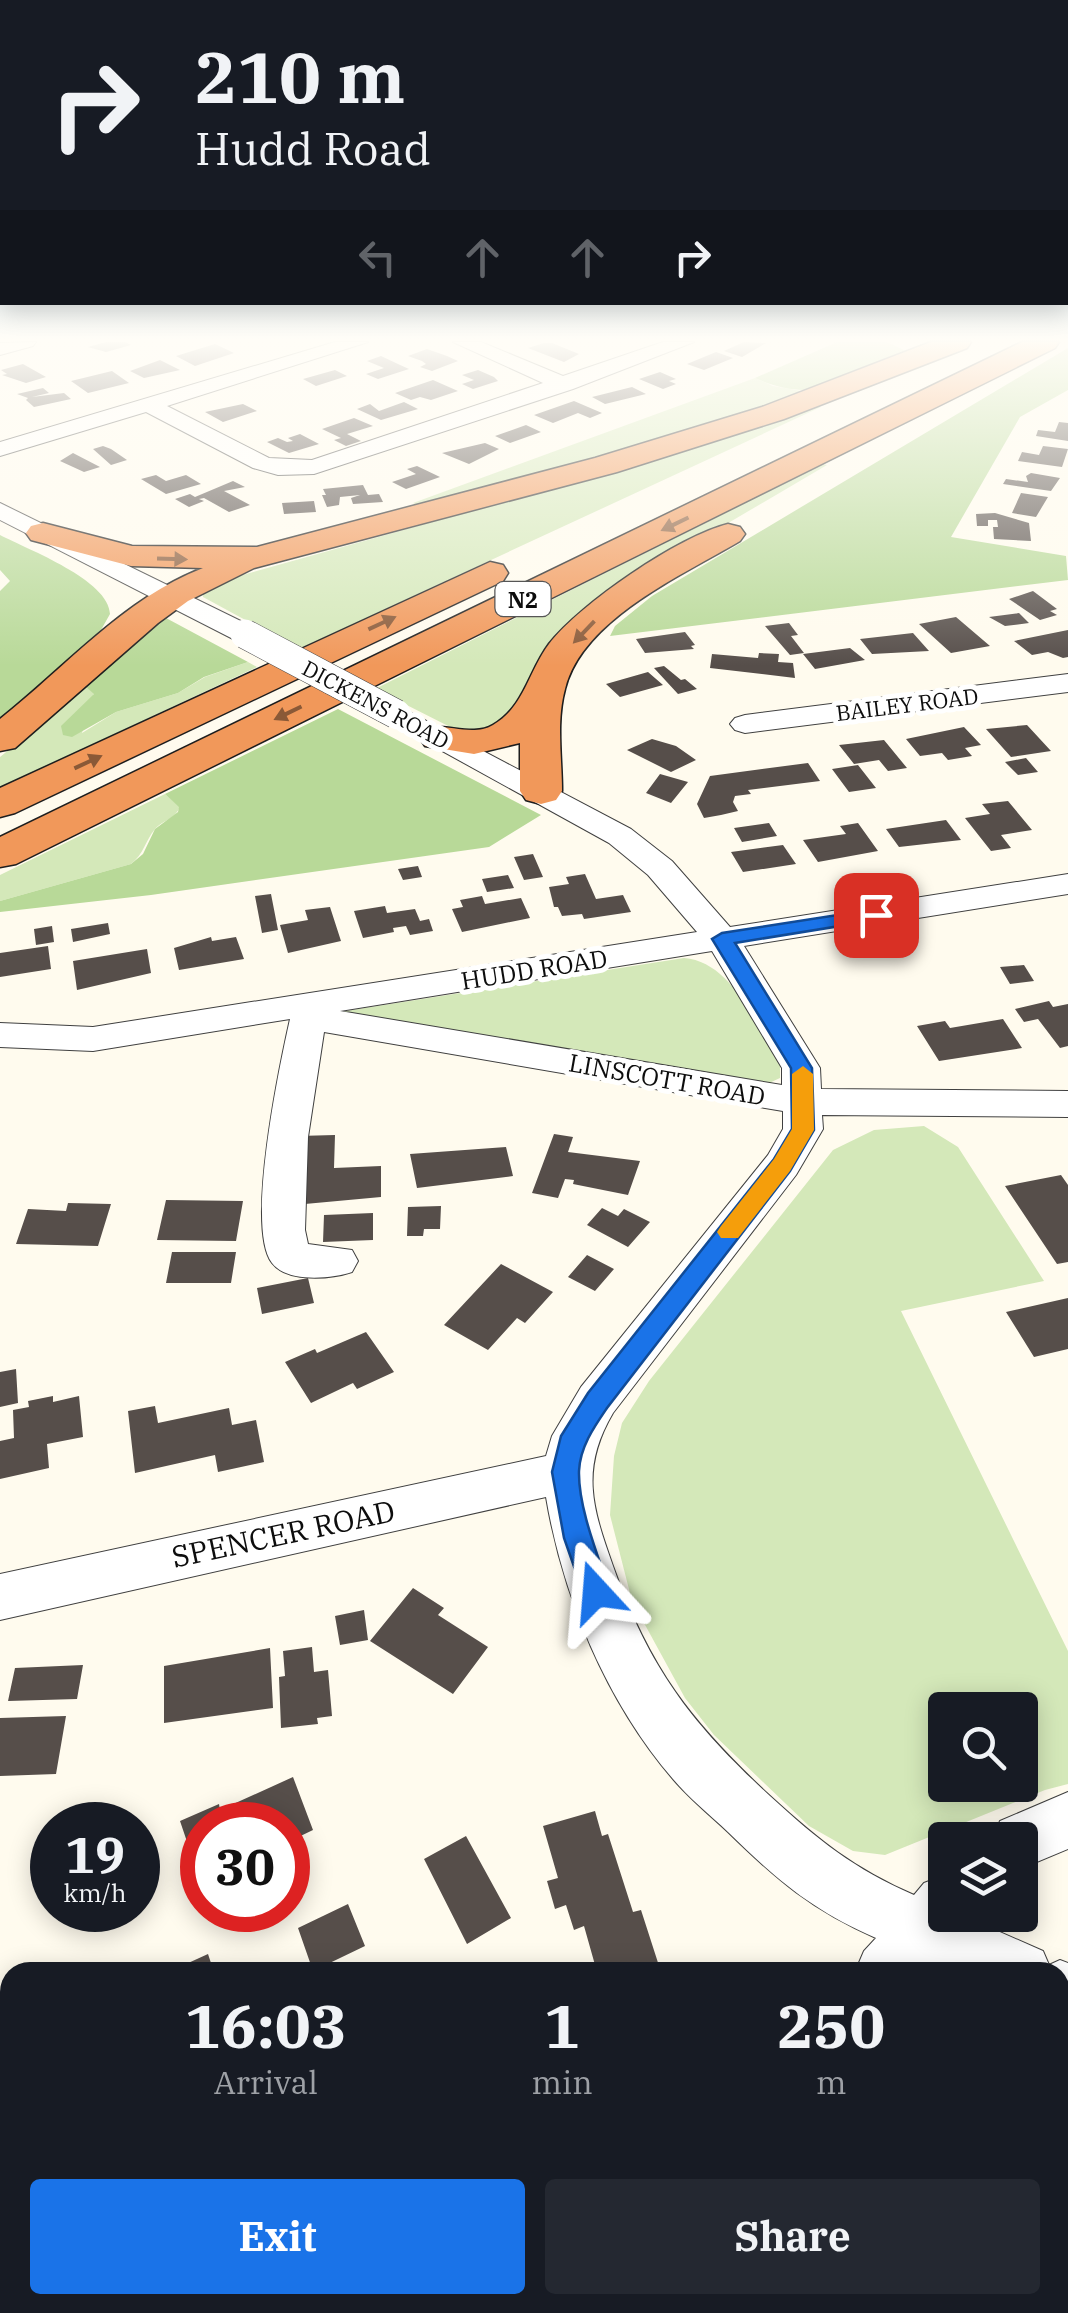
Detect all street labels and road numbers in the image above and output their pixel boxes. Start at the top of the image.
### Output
road number: N2 [496,582,550,616]
street label: DICKENS ROAD [297,653,455,755]
street label: BAILEY ROAD [834,681,980,727]
street label: HUDD ROAD [458,941,610,997]
street label: LINSCOTT ROAD [566,1045,768,1113]
street label: SPENCER ROAD [168,1490,398,1576]

